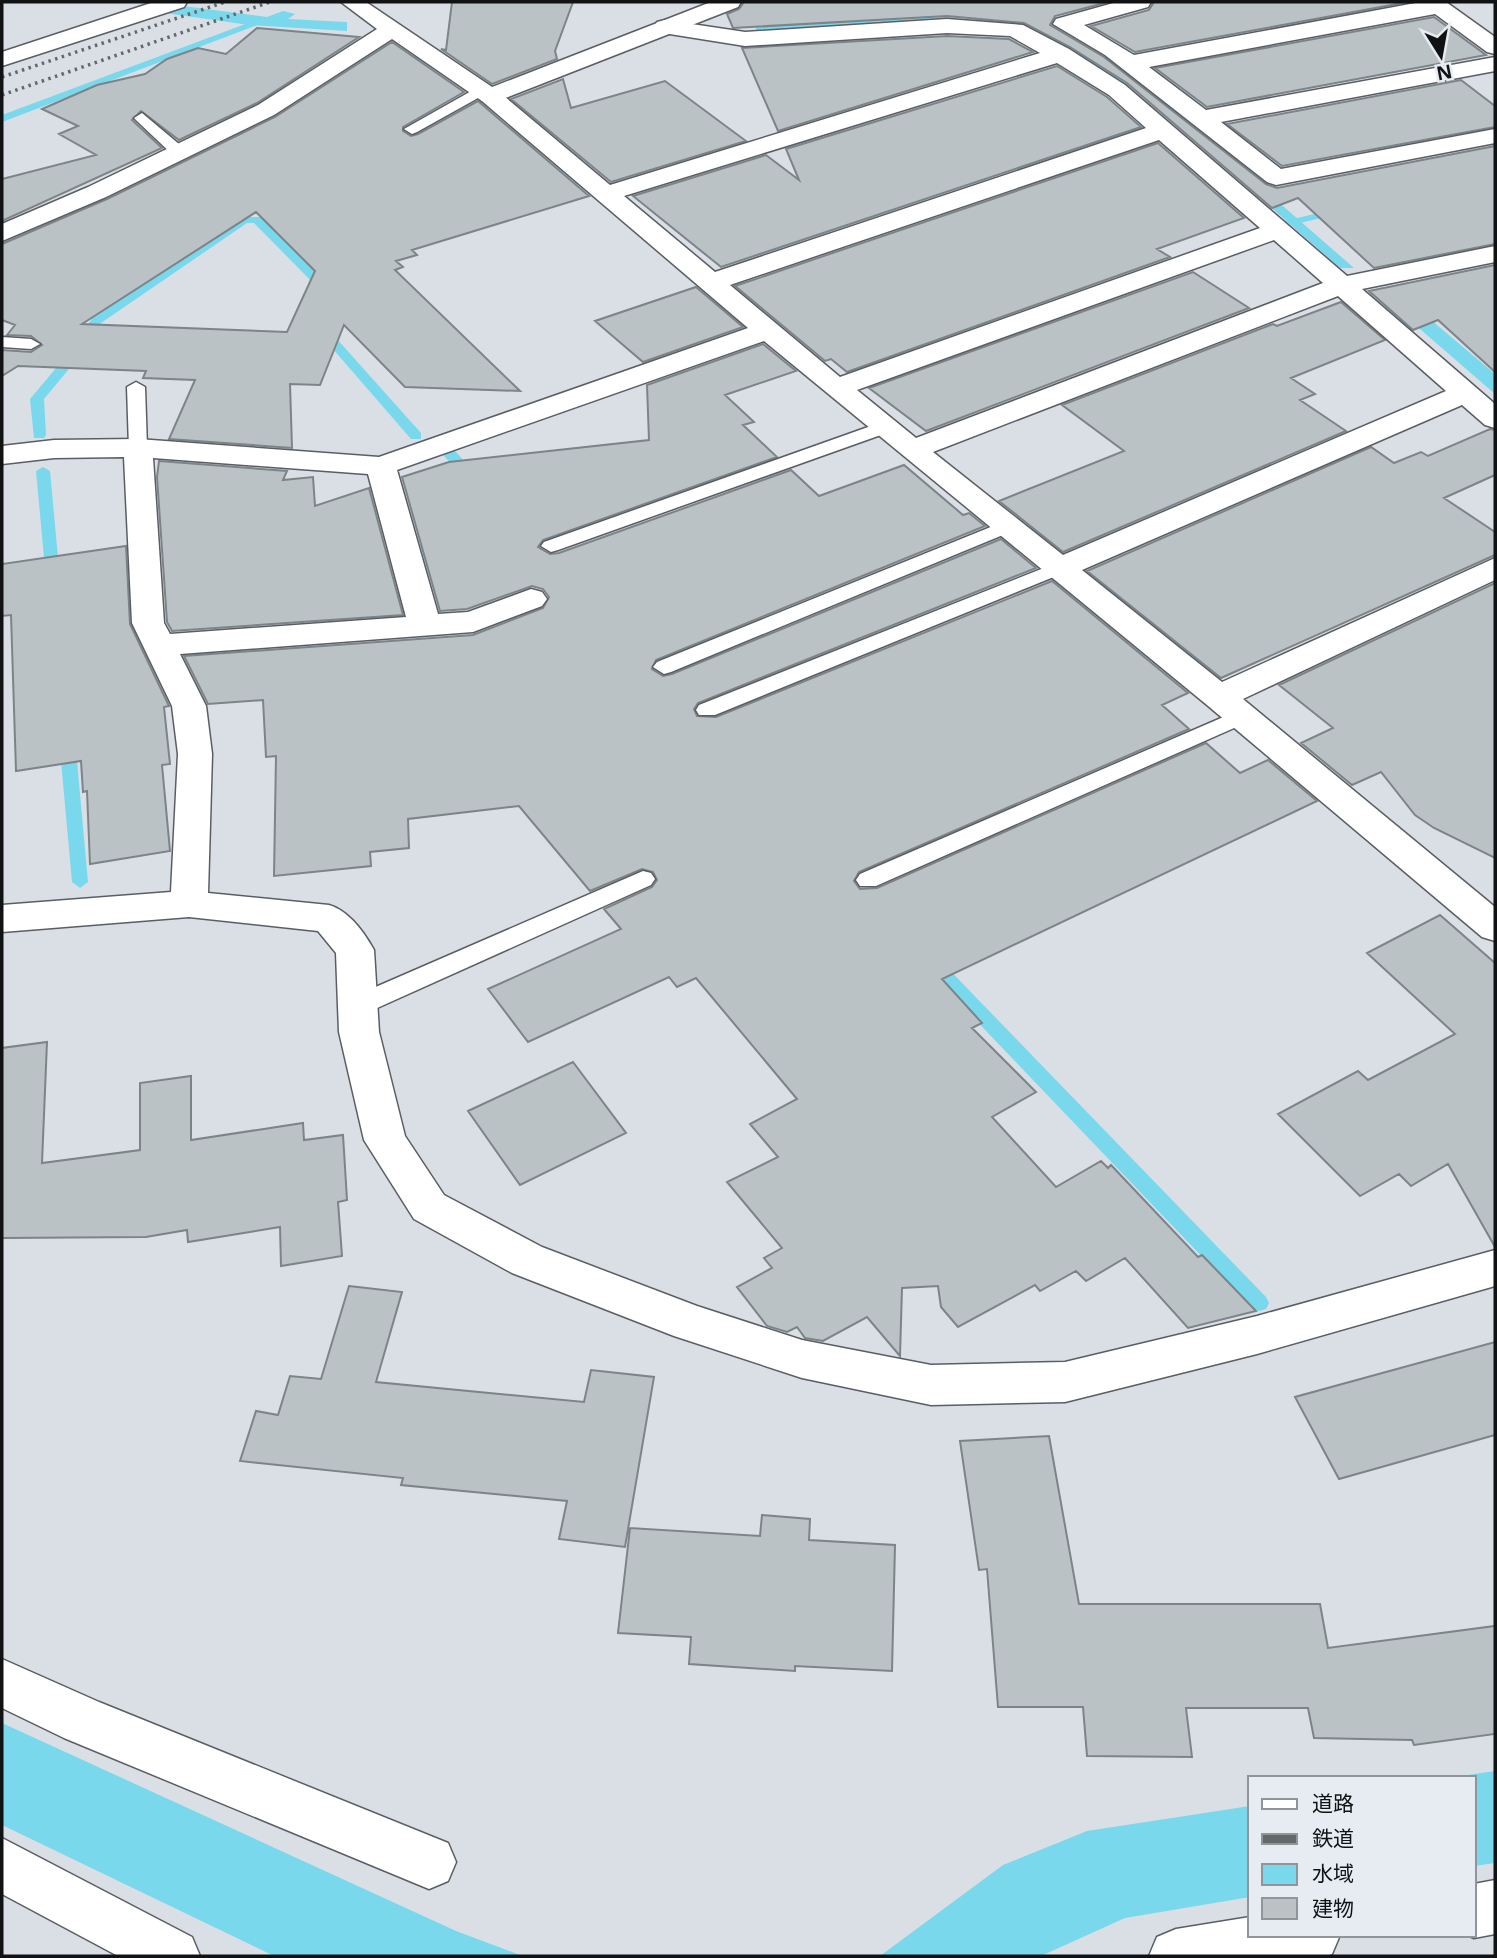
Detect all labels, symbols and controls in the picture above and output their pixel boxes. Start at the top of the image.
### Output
north arrow [1406,21,1476,91]
text: N [1434,58,1454,87]
legend [1248,1776,1476,1937]
text: 道路 [1312,1789,1354,1817]
text: 鉄道 [1312,1824,1354,1852]
text: 水域 [1312,1859,1354,1887]
text: 建物 [1312,1894,1354,1922]

